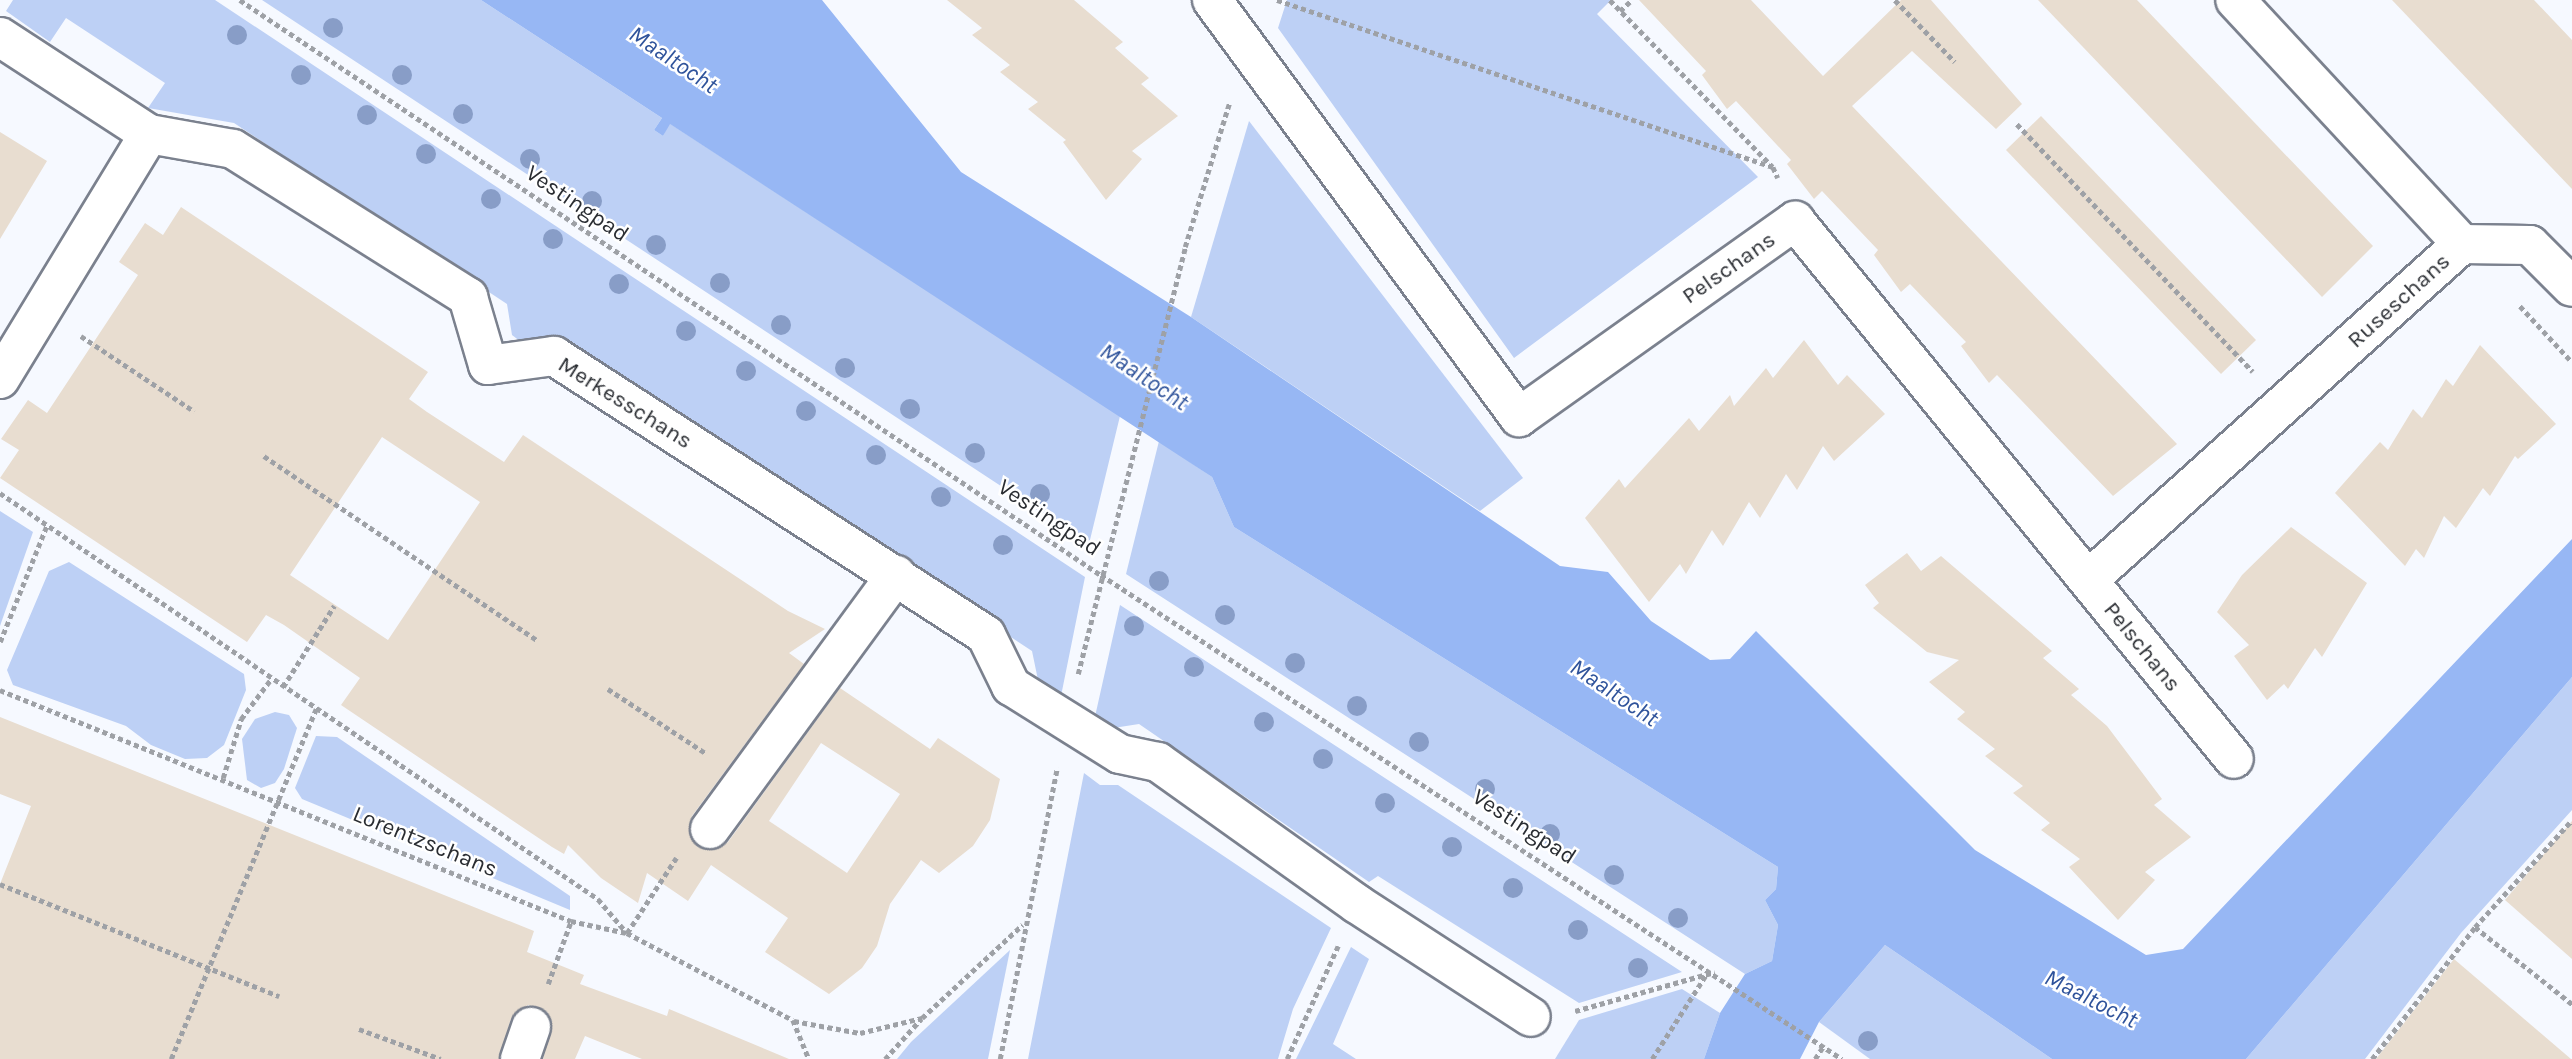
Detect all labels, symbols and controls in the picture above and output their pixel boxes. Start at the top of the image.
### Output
water label: Maaltocht [623,20,723,100]
street label: Vestingpad [520,160,634,248]
street label: Pelschans [1677,226,1781,310]
street label: Ruseschans [2342,248,2456,354]
water label: Maaltocht [1094,337,1194,417]
street label: Merkesschans [553,351,697,455]
street label: Vestingpad [992,474,1106,562]
street label: Pelschans [2097,597,2187,697]
water label: Maaltocht [1564,653,1664,733]
street label: Vestingpad [1467,783,1581,871]
street label: Lorentzschans [349,800,501,884]
water label: Maaltocht [2040,963,2142,1035]

